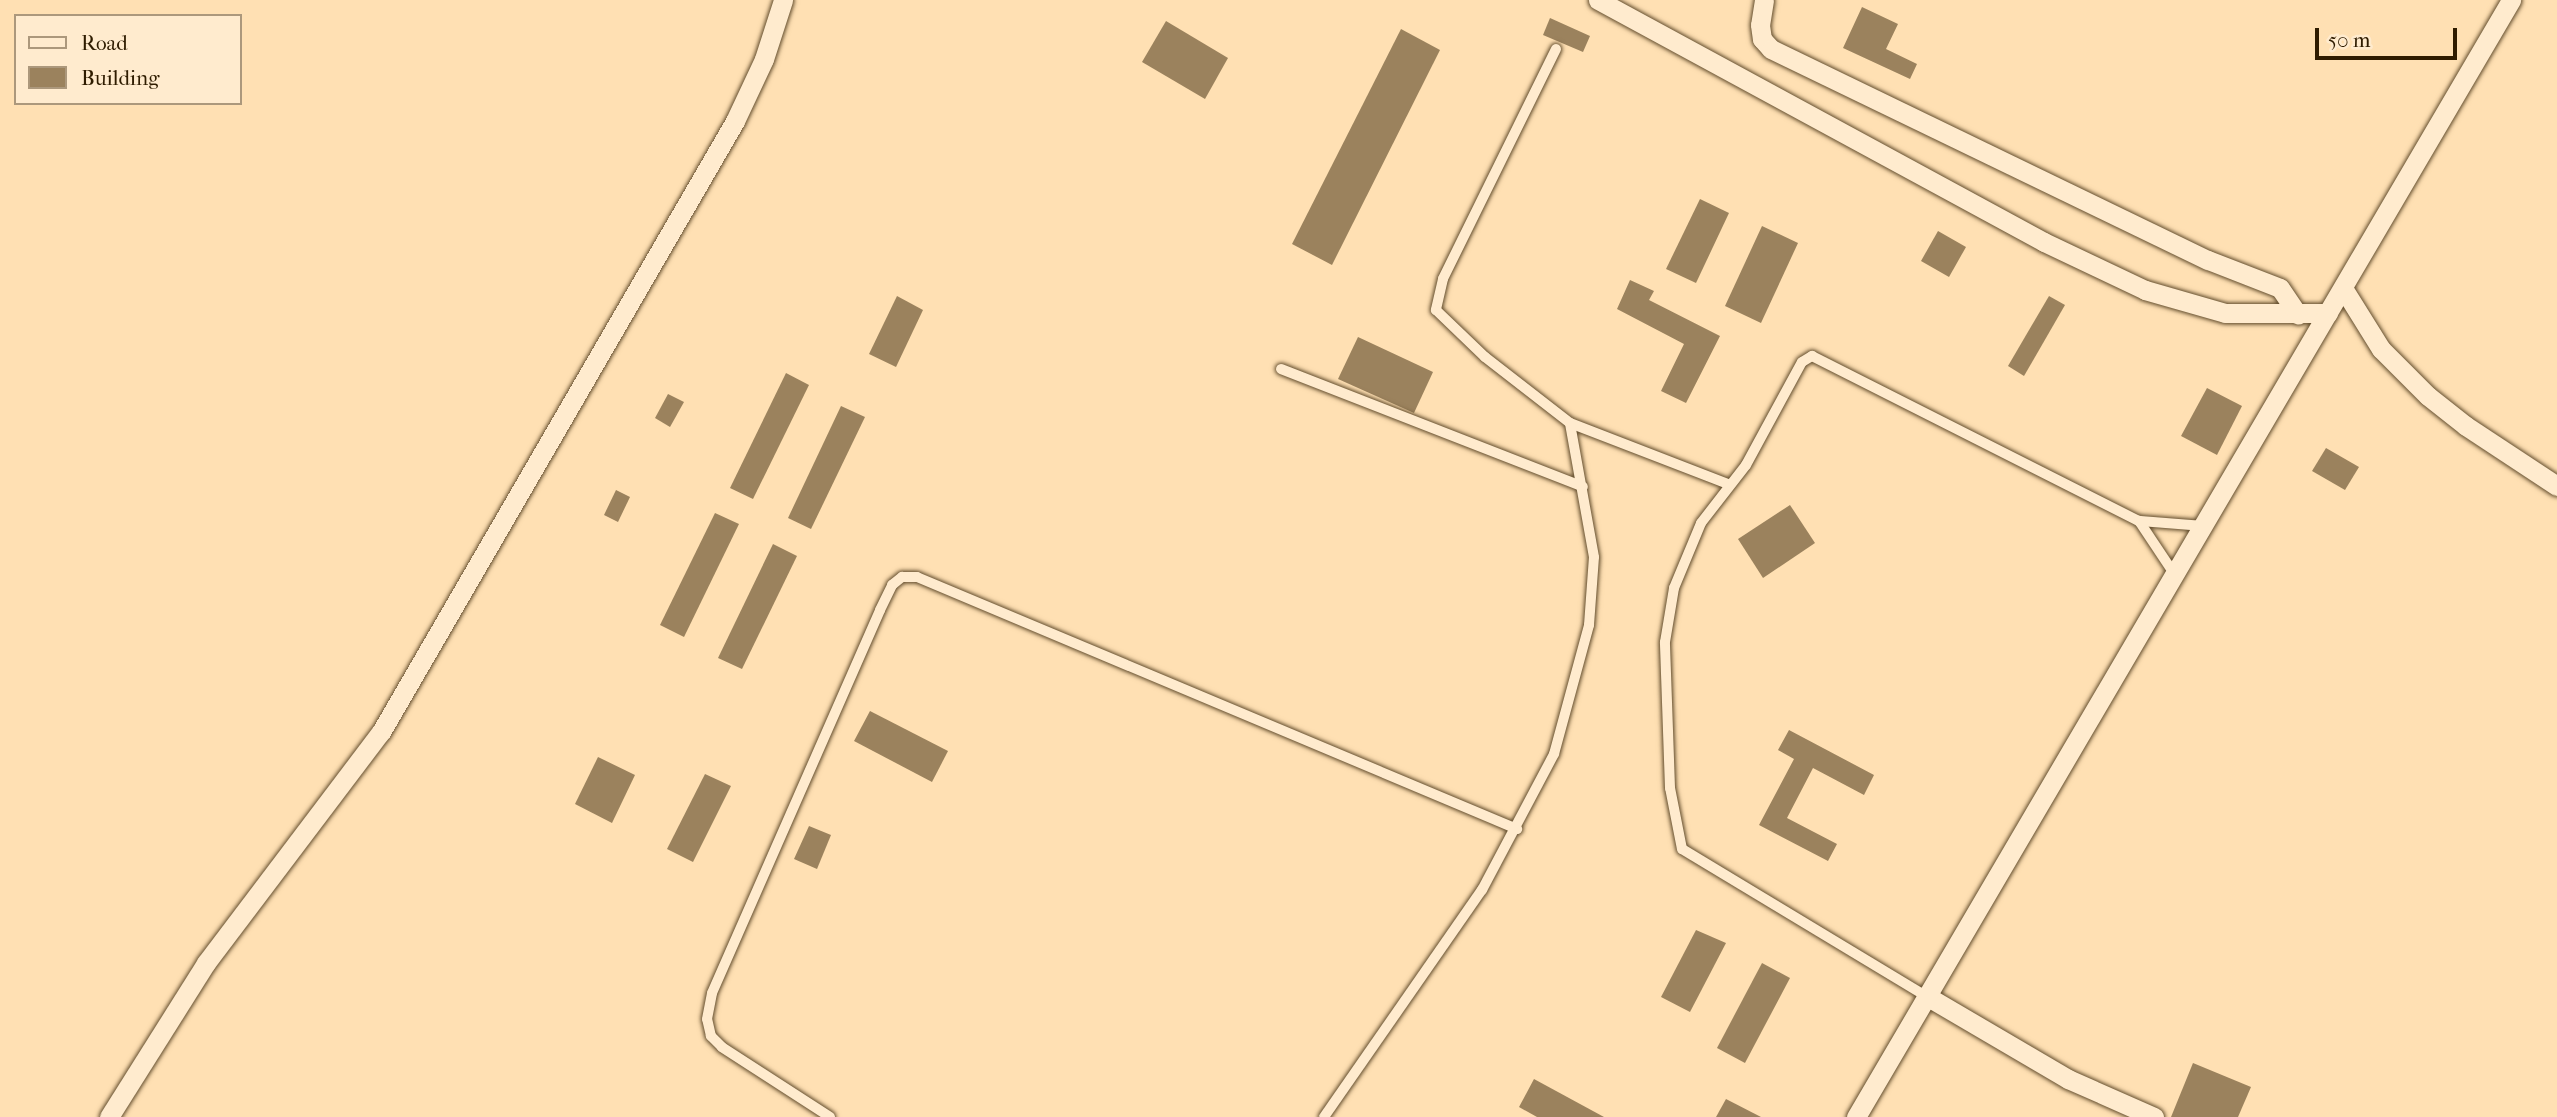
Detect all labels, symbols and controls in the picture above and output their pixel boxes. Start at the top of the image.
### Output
legend [14,14,242,105]
scale bar [2319,14,2461,58]
text: 50 m [2328,28,2371,52]
text: Road [81,31,128,55]
text: Building [81,66,159,90]

